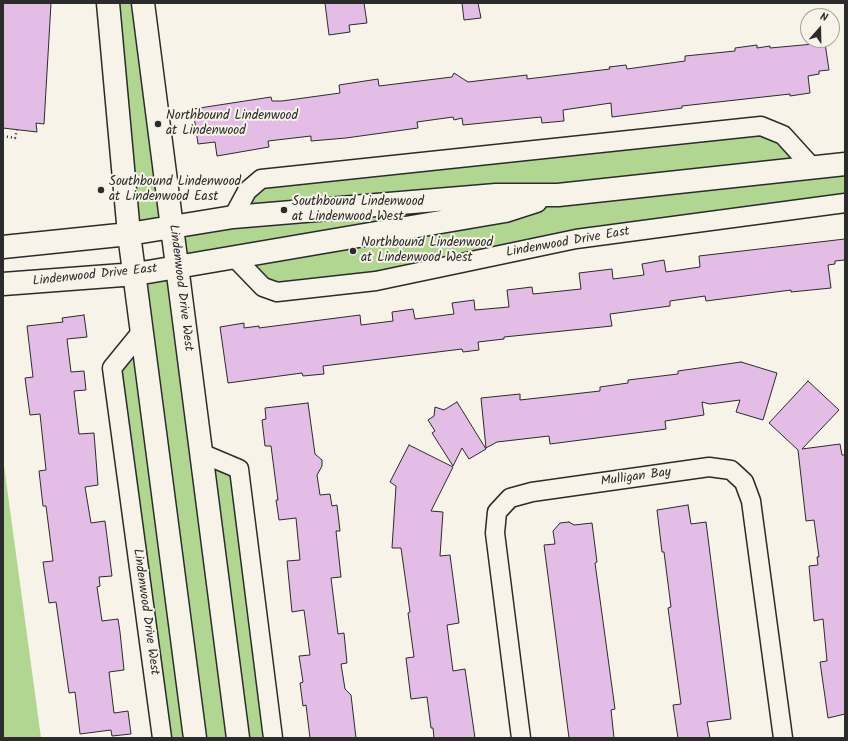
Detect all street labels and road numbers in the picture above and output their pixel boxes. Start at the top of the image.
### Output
street label: Lindenwood Drive West [164,224,196,352]
street label: Lindenwood Drive East [505,224,631,262]
street label: Lindenwood Drive East [32,262,158,290]
street label: Mulligan Bay [600,465,672,491]
street label: Lindenwood Drive West [128,548,162,676]

